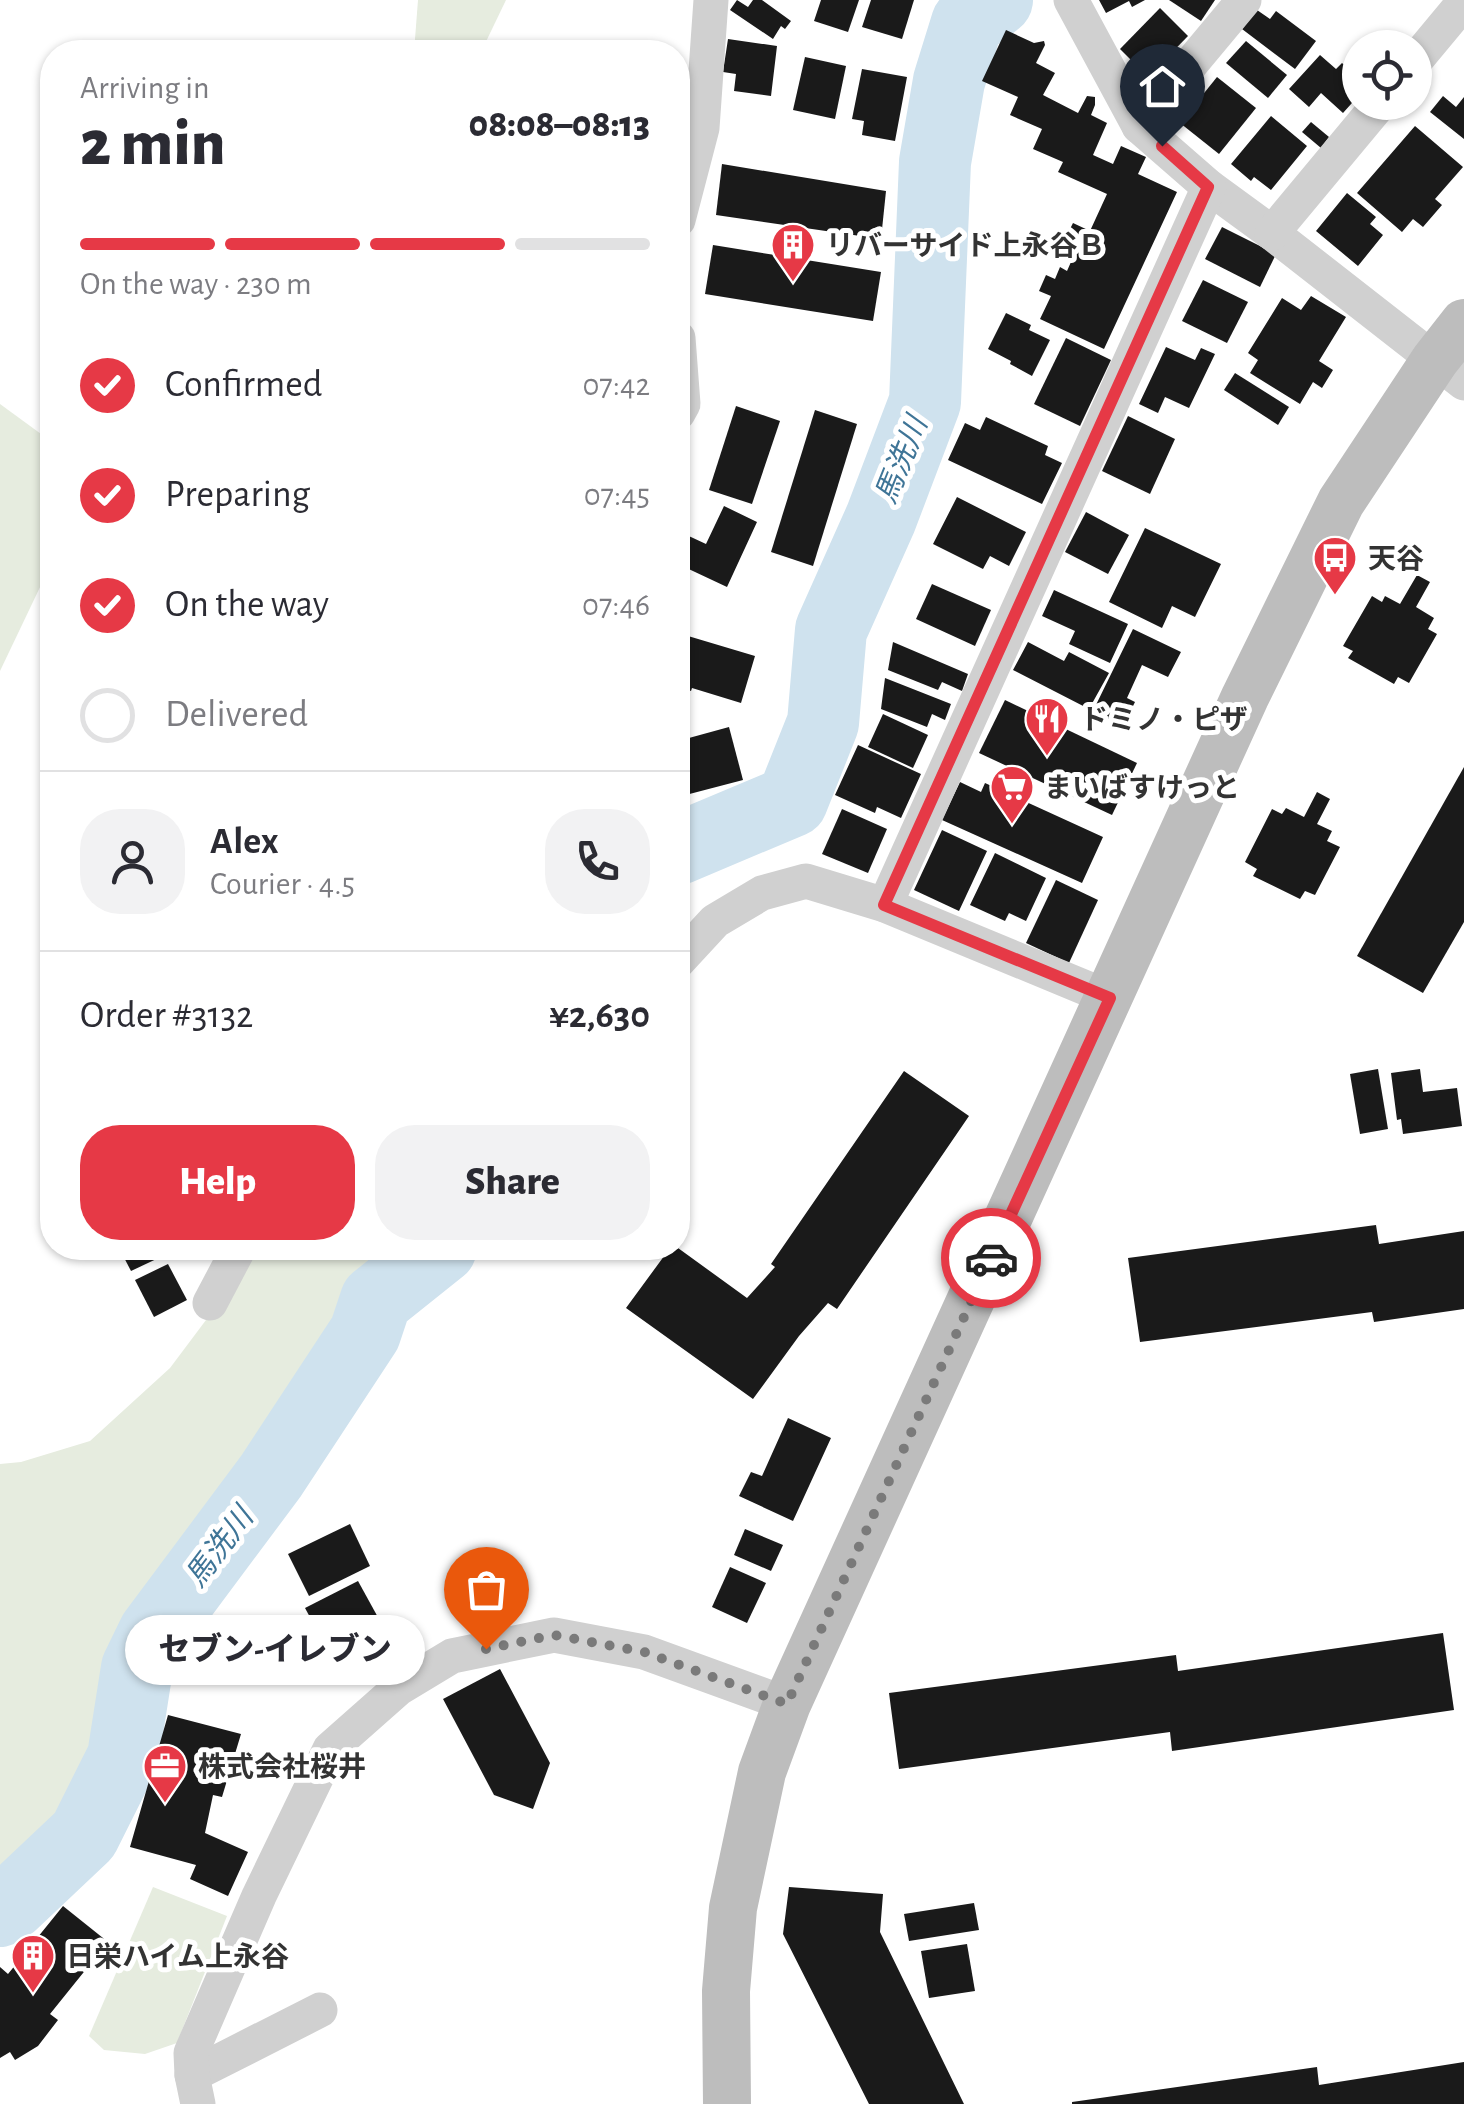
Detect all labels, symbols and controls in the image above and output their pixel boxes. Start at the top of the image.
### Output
map controls [1342,30,1432,120]
button: locate [1342,30,1432,120]
pin [1120,44,1205,147]
icon: home [1135,59,1190,114]
text: Arriving in [80,72,209,104]
text: 08:08–08:13 [468,106,650,144]
text: 2 min [80,112,226,177]
building icon: リバーサイド上永谷Ｂ [770,222,816,283]
place label: リバーサイド上永谷Ｂ [826,231,1105,261]
text: On the way · 230 m [80,268,312,300]
icon: check [80,358,135,413]
text: Confirmed [165,366,322,404]
text: 07:42 [582,369,650,401]
water label: 馬洗川 [869,410,934,508]
icon: check [80,468,135,523]
text: Preparing [165,476,310,514]
text: 07:45 [584,479,650,511]
bus stop icon: 天谷 [1312,535,1358,596]
place label: 天谷 [1368,544,1424,574]
icon: check [80,578,135,633]
text: On the way [165,586,329,624]
text: 07:46 [582,589,650,621]
text: Delivered [165,696,308,734]
restaurant icon: ドミノ・ピザ [1024,696,1070,757]
place label: ドミノ・ピザ [1080,705,1248,735]
supermarket icon: まいばすけっと [989,764,1035,825]
place label: まいばすけっと [1044,773,1240,803]
button: person [80,809,185,914]
button: phone [545,809,650,914]
text: Alex [210,823,279,861]
text: Courier · 4.5 [210,868,355,900]
text: Order #3132 [80,997,253,1035]
text: ¥2,630 [549,997,650,1035]
button: Help [80,1125,355,1240]
button: Share [375,1125,650,1240]
courier [941,1208,1041,1308]
icon: car [964,1231,1019,1286]
water label: 馬洗川 [179,1499,261,1593]
pin [444,1547,529,1650]
icon: bag [459,1562,514,1617]
callout: セブン-イレブン [126,1614,426,1684]
text: セブン-イレブン [158,1634,392,1666]
office icon: 株式会社桜井 [142,1743,188,1804]
place label: 株式会社桜井 [198,1752,366,1782]
building icon: 日栄ハイム上永谷 [10,1933,56,1994]
place label: 日栄ハイム上永谷 [66,1942,289,1972]

